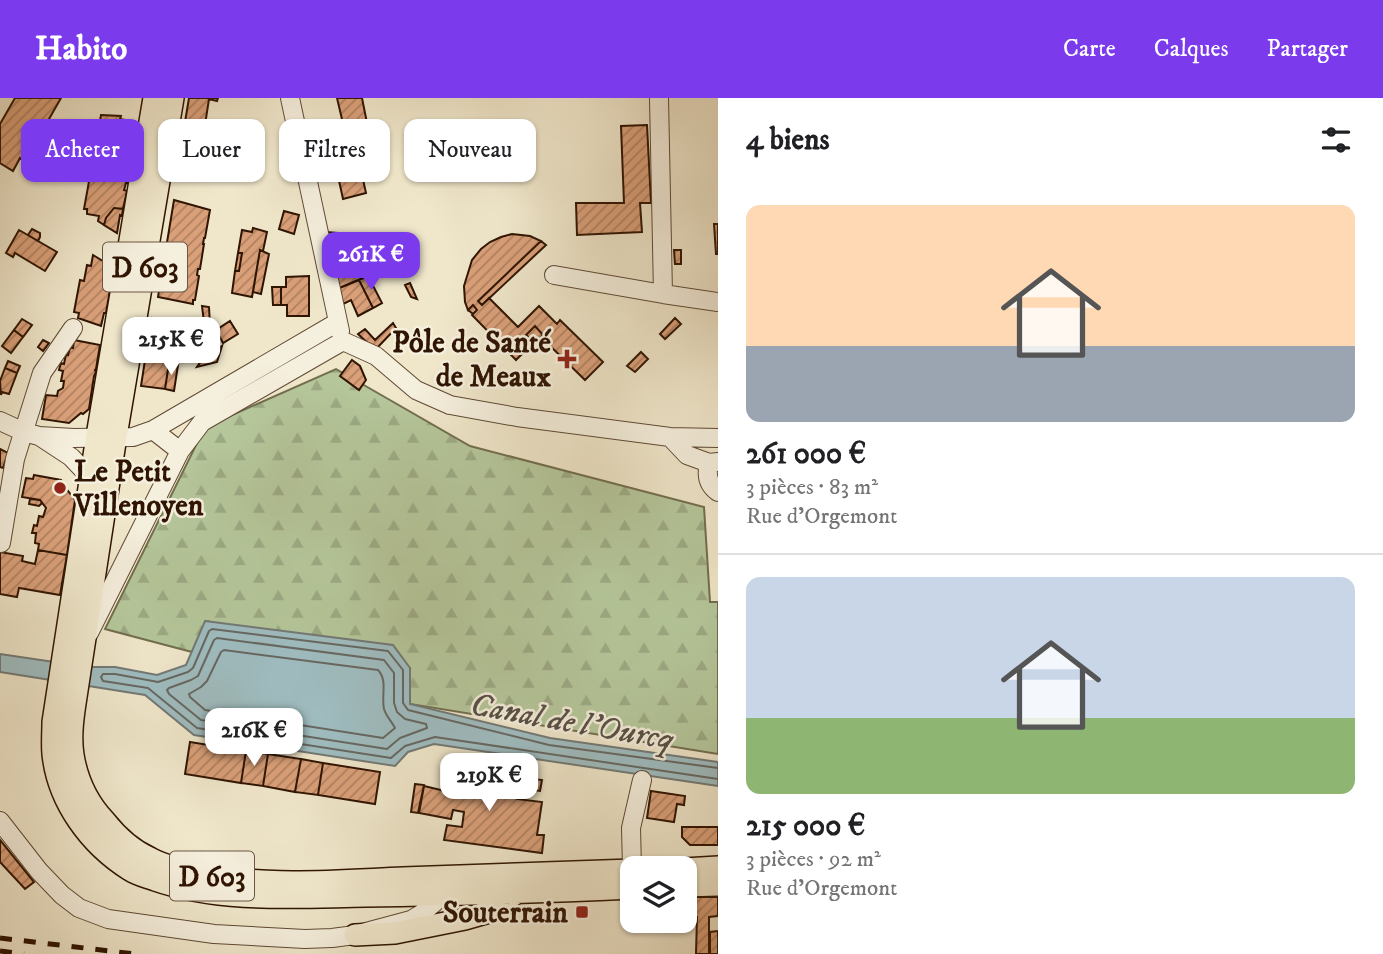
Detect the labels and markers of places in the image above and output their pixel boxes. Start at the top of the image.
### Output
pin: 261K € [314,232,428,292]
pin: 215K € [114,317,228,377]
place label: Pôle de Santé de Meaux [392,325,552,396]
marker: Pôle de Santé de Meaux [557,349,577,369]
place label: Le Petit Villenoyen [73,454,204,525]
marker: Le Petit Villenoyen [52,480,68,496]
pin: 216K € [197,708,311,768]
pin: 219K € [432,754,546,813]
place label: Souterrain [443,895,568,932]
marker: Souterrain [574,904,590,920]

